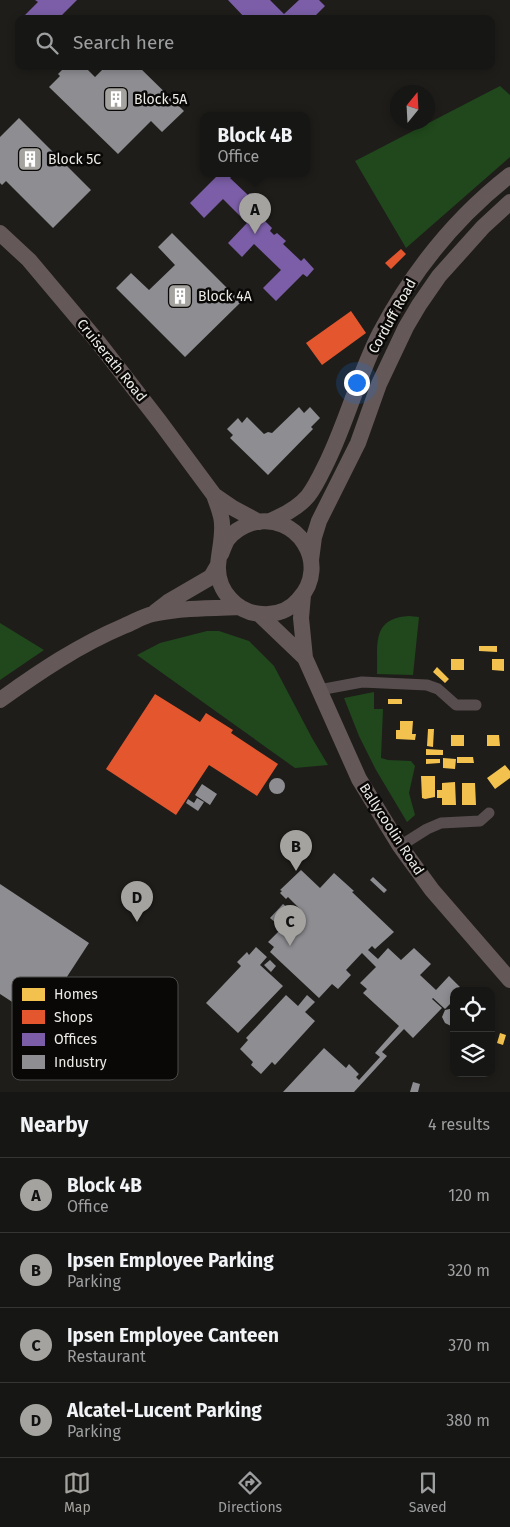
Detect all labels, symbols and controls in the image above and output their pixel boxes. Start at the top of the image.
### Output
search box [15,15,495,70]
icon: search [33,29,61,57]
text: Search here [73,31,174,54]
north arrow [390,85,435,130]
building icon: Block 5A [103,86,129,112]
place label: Block 5A [134,91,187,108]
popup [200,112,310,177]
text: Block 4B [218,124,292,147]
building icon: Block 5C [17,146,43,172]
text: Office [218,147,259,166]
place label: Block 5C [48,151,101,168]
pin: A [239,193,271,234]
street label: Corduff Road [365,276,420,356]
building icon: Block 4A [167,283,193,309]
place label: Block 4A [198,288,252,305]
street label: Cruiserath Road [73,316,150,405]
your location [344,370,370,396]
street label: Ballycoolin Road [356,780,428,878]
pin: B [280,830,312,871]
pin: D [121,881,153,922]
pin: C [274,905,306,946]
legend [12,977,178,1080]
text: Homes [54,986,98,1003]
map controls [450,987,495,1077]
button: locate [450,987,495,1032]
text: Shops [54,1009,93,1026]
text: Offices [54,1031,97,1048]
button: layers [450,1032,495,1077]
text: Industry [54,1054,107,1071]
text: Nearby [20,1112,88,1138]
text: 4 results [428,1115,490,1134]
text: Block 4B [67,1174,142,1197]
text: A [31,1186,41,1205]
text: 120 m [448,1186,490,1205]
text: Office [67,1197,109,1216]
text: Ipsen Employee Parking [67,1249,274,1272]
text: B [31,1261,41,1280]
text: 320 m [447,1261,490,1280]
text: Parking [67,1272,121,1291]
text: Ipsen Employee Canteen [67,1324,279,1347]
text: C [31,1336,41,1355]
text: 370 m [448,1336,490,1355]
text: Restaurant [67,1347,146,1366]
text: Alcatel-Lucent Parking [67,1399,262,1422]
text: D [31,1411,41,1430]
text: 380 m [446,1411,490,1430]
text: Parking [67,1422,121,1441]
tab: Map [63,1469,91,1516]
tab: Directions [218,1469,282,1516]
tab: Saved [409,1469,447,1516]

